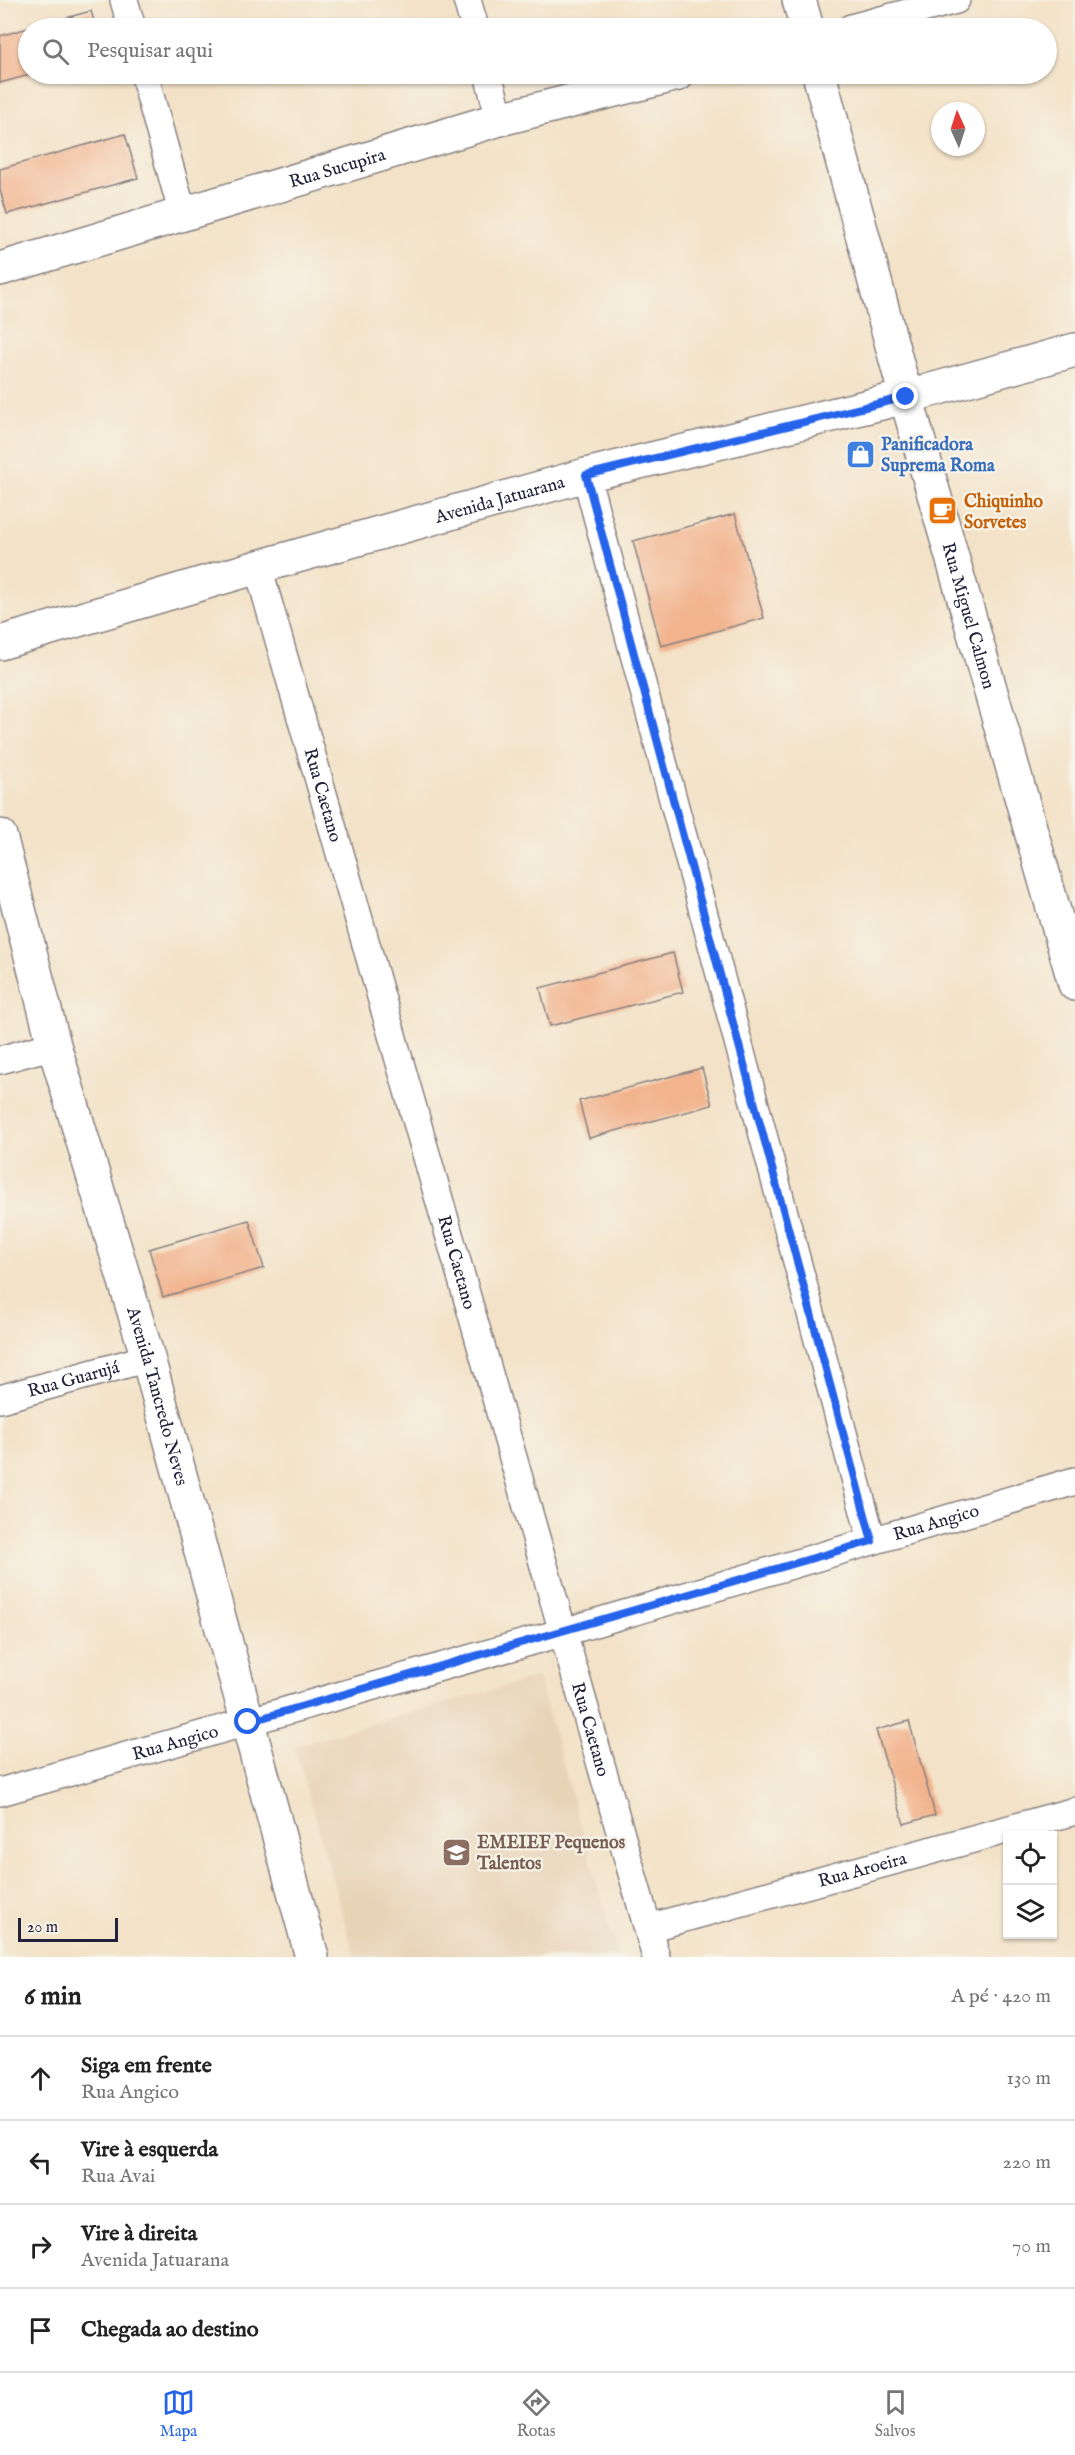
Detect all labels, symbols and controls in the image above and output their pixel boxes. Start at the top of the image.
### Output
search box [18,18,1057,84]
icon: search [39,35,72,68]
text: Pesquisar aqui [87,37,213,65]
north arrow [931,102,985,156]
street label: Rua Sucupira [287,144,389,195]
route end [892,383,918,409]
place label: Panificadora Suprema Roma [881,434,996,478]
shop icon: Panificadora Suprema Roma [844,438,876,470]
street label: Avenida Jatuarana [432,472,568,530]
place label: Chiquinho Sorvetes [964,491,1043,535]
cafe icon: Chiquinho Sorvetes [927,495,959,527]
street label: Rua Miguel Calmon [936,540,1000,692]
street label: Rua Caetano [297,746,346,845]
street label: Rua Caetano [431,1213,480,1312]
street label: Avenida Tancredo Neves [120,1303,192,1488]
street label: Rua Guarujá [25,1356,122,1404]
street label: Rua Angico [891,1500,982,1547]
street label: Rua Caetano [565,1680,614,1780]
route start [234,1708,260,1734]
street label: Rua Angico [130,1721,221,1767]
map controls [1003,1831,1057,1939]
button: locate [1003,1831,1057,1885]
place label: EMEIEF Pequenos Talentos [476,1832,626,1876]
school or university icon: EMEIEF Pequenos Talentos [440,1836,472,1868]
street label: Rua Aroeira [816,1848,909,1894]
button: layers [1003,1885,1057,1939]
scale bar [18,1915,118,1942]
text: 20 m [27,1918,58,1938]
text: 6 min [24,1980,82,2013]
text: A pé · 420 m [951,1984,1051,2009]
text: Siga em frente [81,2052,212,2080]
icon: ahead [24,2062,57,2095]
text: 130 m [1006,2066,1051,2091]
text: Rua Angico [81,2080,179,2105]
text: Vire à esquerda [81,2136,218,2164]
icon: left [24,2146,57,2179]
text: 220 m [1003,2150,1051,2175]
text: Rua Avai [81,2164,155,2189]
text: Vire à direita [81,2220,197,2248]
icon: right [24,2230,57,2263]
text: 70 m [1012,2234,1051,2259]
text: Avenida Jatuarana [81,2248,229,2273]
icon: arrive [24,2314,57,2347]
text: Chegada ao destino [81,2316,259,2344]
tab: Mapa [160,2386,197,2442]
tab: Rotas [517,2386,555,2442]
tab: Salvos [875,2386,915,2442]

